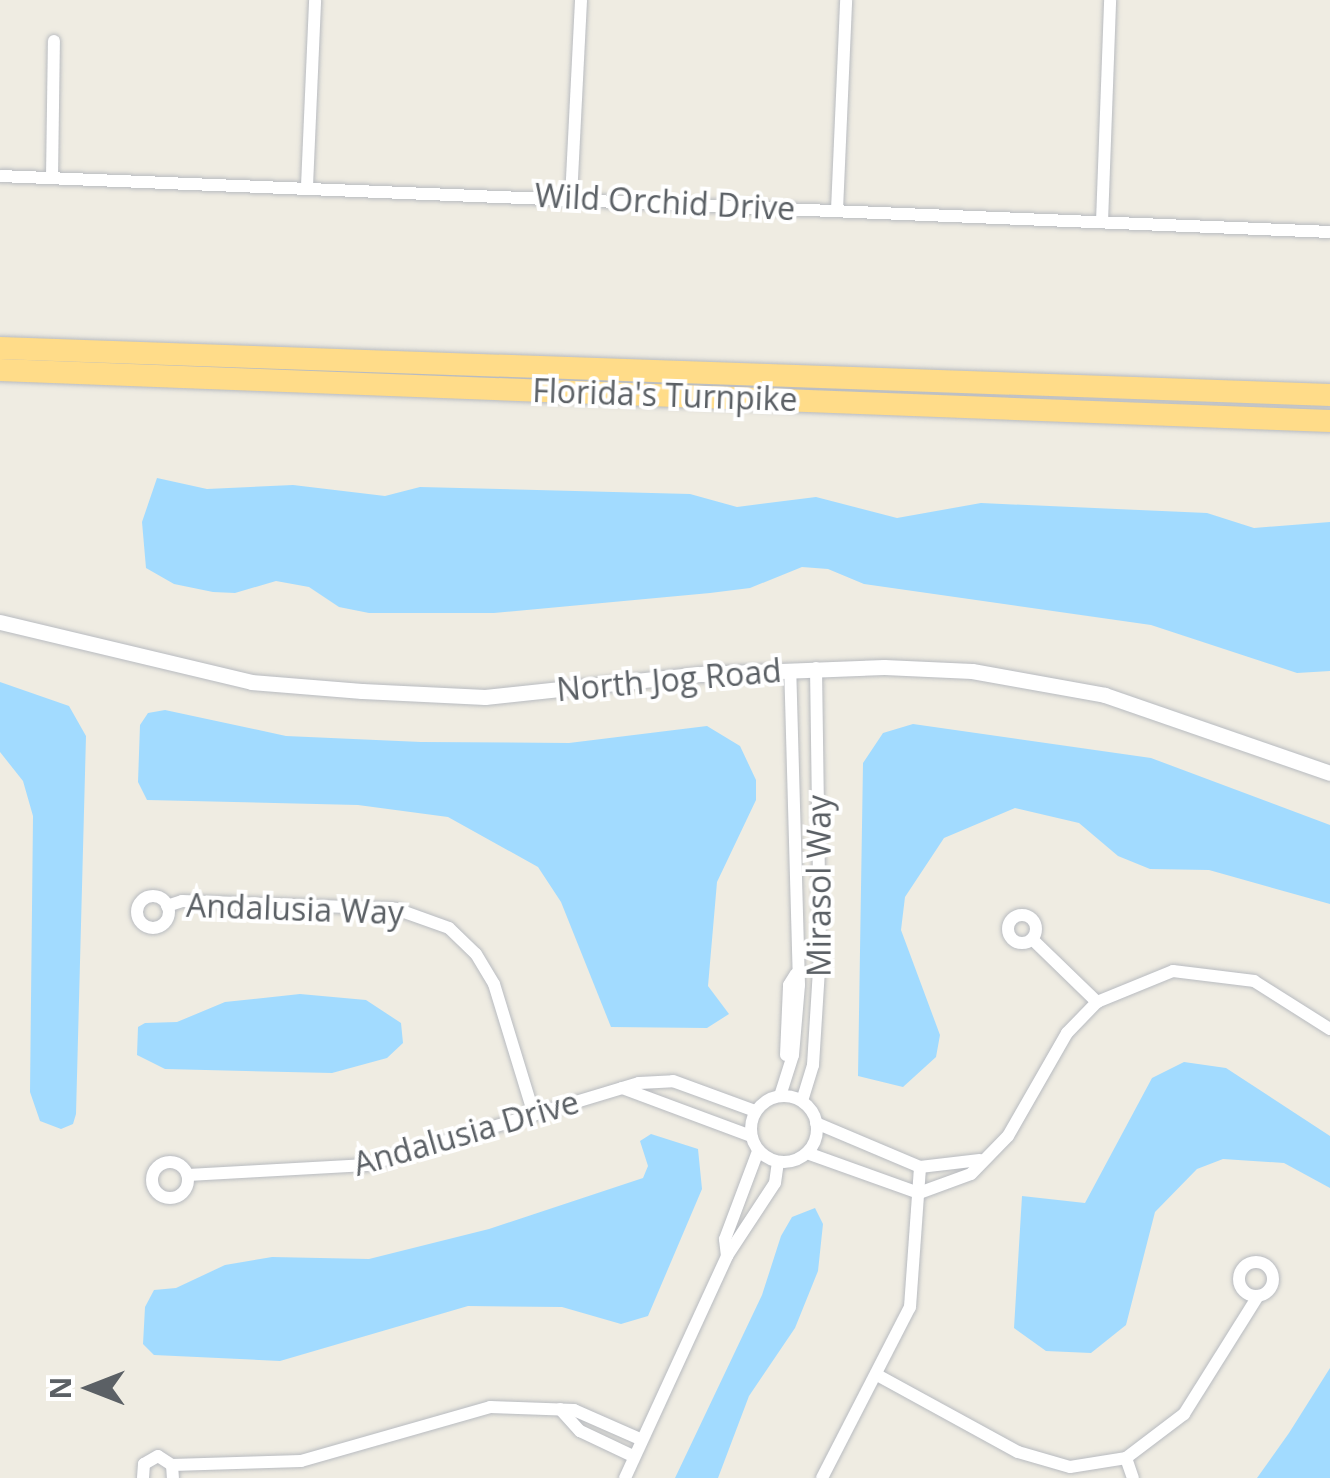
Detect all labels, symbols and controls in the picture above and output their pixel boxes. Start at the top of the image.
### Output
street label: Wild Orchid Drive [534,176,796,228]
street label: Florida's Turnpike [532,371,798,419]
street label: North Jog Road [555,651,783,709]
street label: Mirasol Way [800,795,838,977]
street label: Andalusia Way [186,886,404,932]
street label: Andalusia Drive [349,1082,583,1184]
north arrow [40,1338,140,1438]
text: N [41,1377,79,1399]

